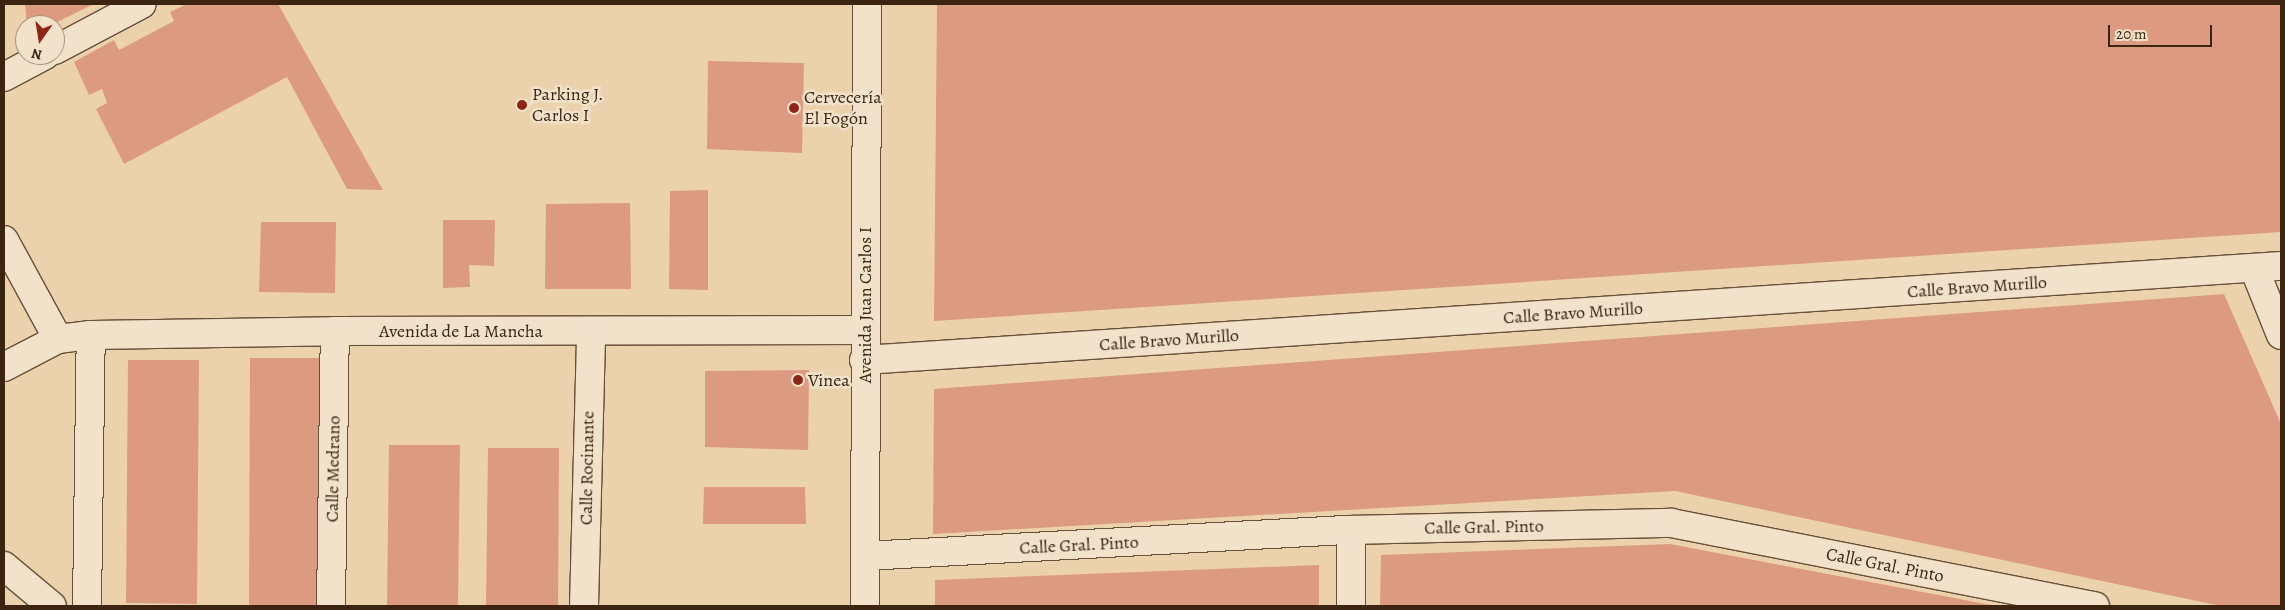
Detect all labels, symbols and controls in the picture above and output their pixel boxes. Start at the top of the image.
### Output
north arrow [15,15,65,65]
scale bar [2110,15,2214,47]
text: 20 m [2116,24,2147,44]
text: N [30,44,44,65]
place label: Parking J. Carlos I [532,84,604,126]
place label: Cervecería El Fogón [804,87,882,130]
marker: Parking J. Carlos I [516,99,528,111]
marker: Cervecería El Fogón [788,102,800,114]
street label: Avenida Juan Carlos I [854,227,876,383]
street label: Calle Bravo Murillo [1906,271,2048,303]
street label: Calle Bravo Murillo [1502,297,1644,329]
street label: Avenida de La Mancha [379,320,543,342]
street label: Calle Bravo Murillo [1098,324,1240,356]
place label: Vinea [808,369,850,391]
marker: Vinea [792,374,804,386]
street label: Calle Rocinante [575,411,599,525]
street label: Calle Medrano [321,416,345,522]
street label: Calle Gral. Pinto [1424,515,1544,539]
street label: Calle Gral. Pinto [1019,531,1139,559]
street label: Calle Gral. Pinto [1824,543,1946,587]

